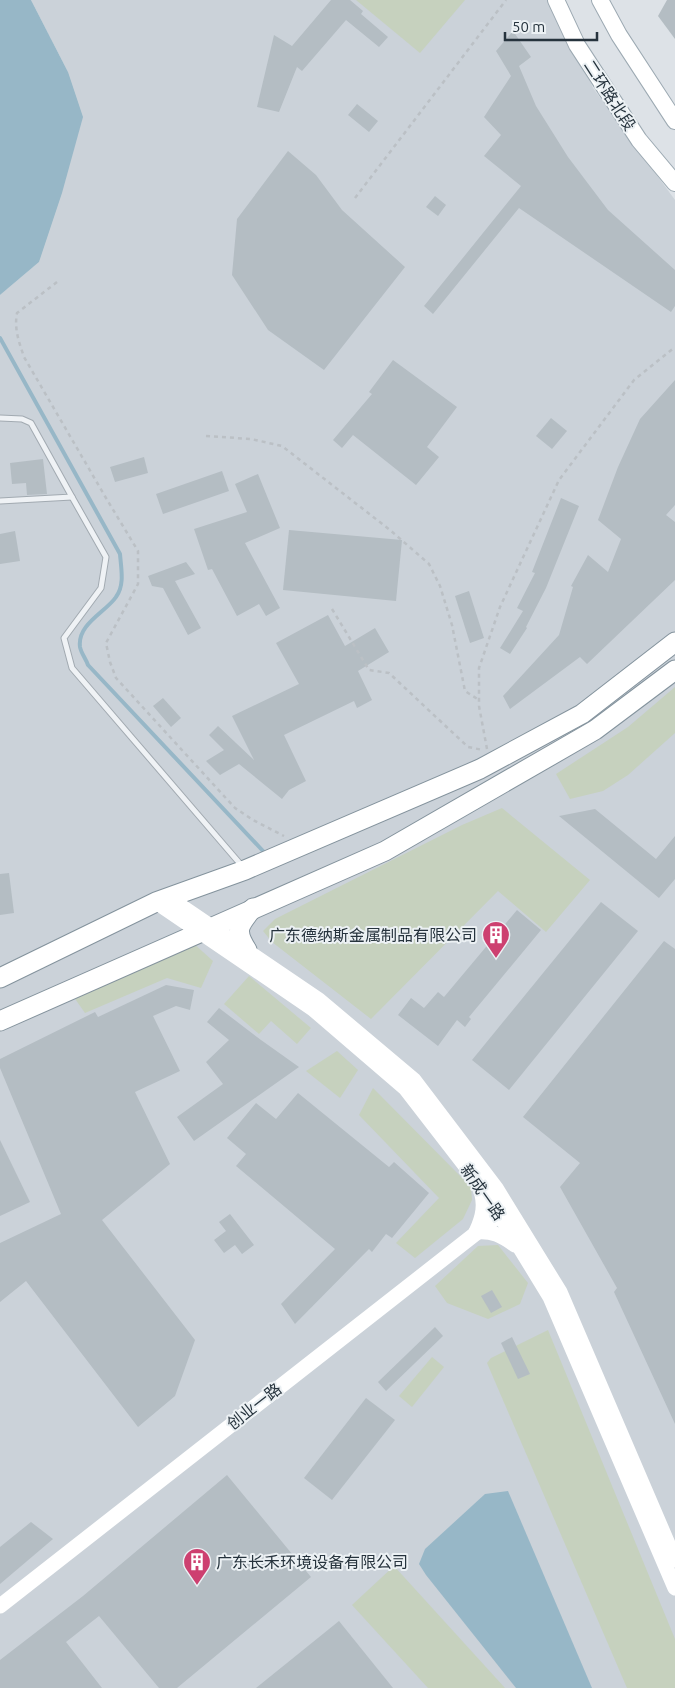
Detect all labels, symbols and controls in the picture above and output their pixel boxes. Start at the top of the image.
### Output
scale bar [505,10,598,42]
text: 50 m [512,18,545,35]
street label: 二环路北段 [581,57,639,133]
building icon: 广东德纳斯金属制品有限公司 [481,920,511,959]
place label: 广东德纳斯金属制品有限公司 [269,926,477,944]
street label: 新成一路 [457,1161,509,1223]
street label: 创业一路 [223,1379,285,1433]
building icon: 广东长禾环境设备有限公司 [182,1547,212,1586]
place label: 广东长禾环境设备有限公司 [216,1553,408,1571]

